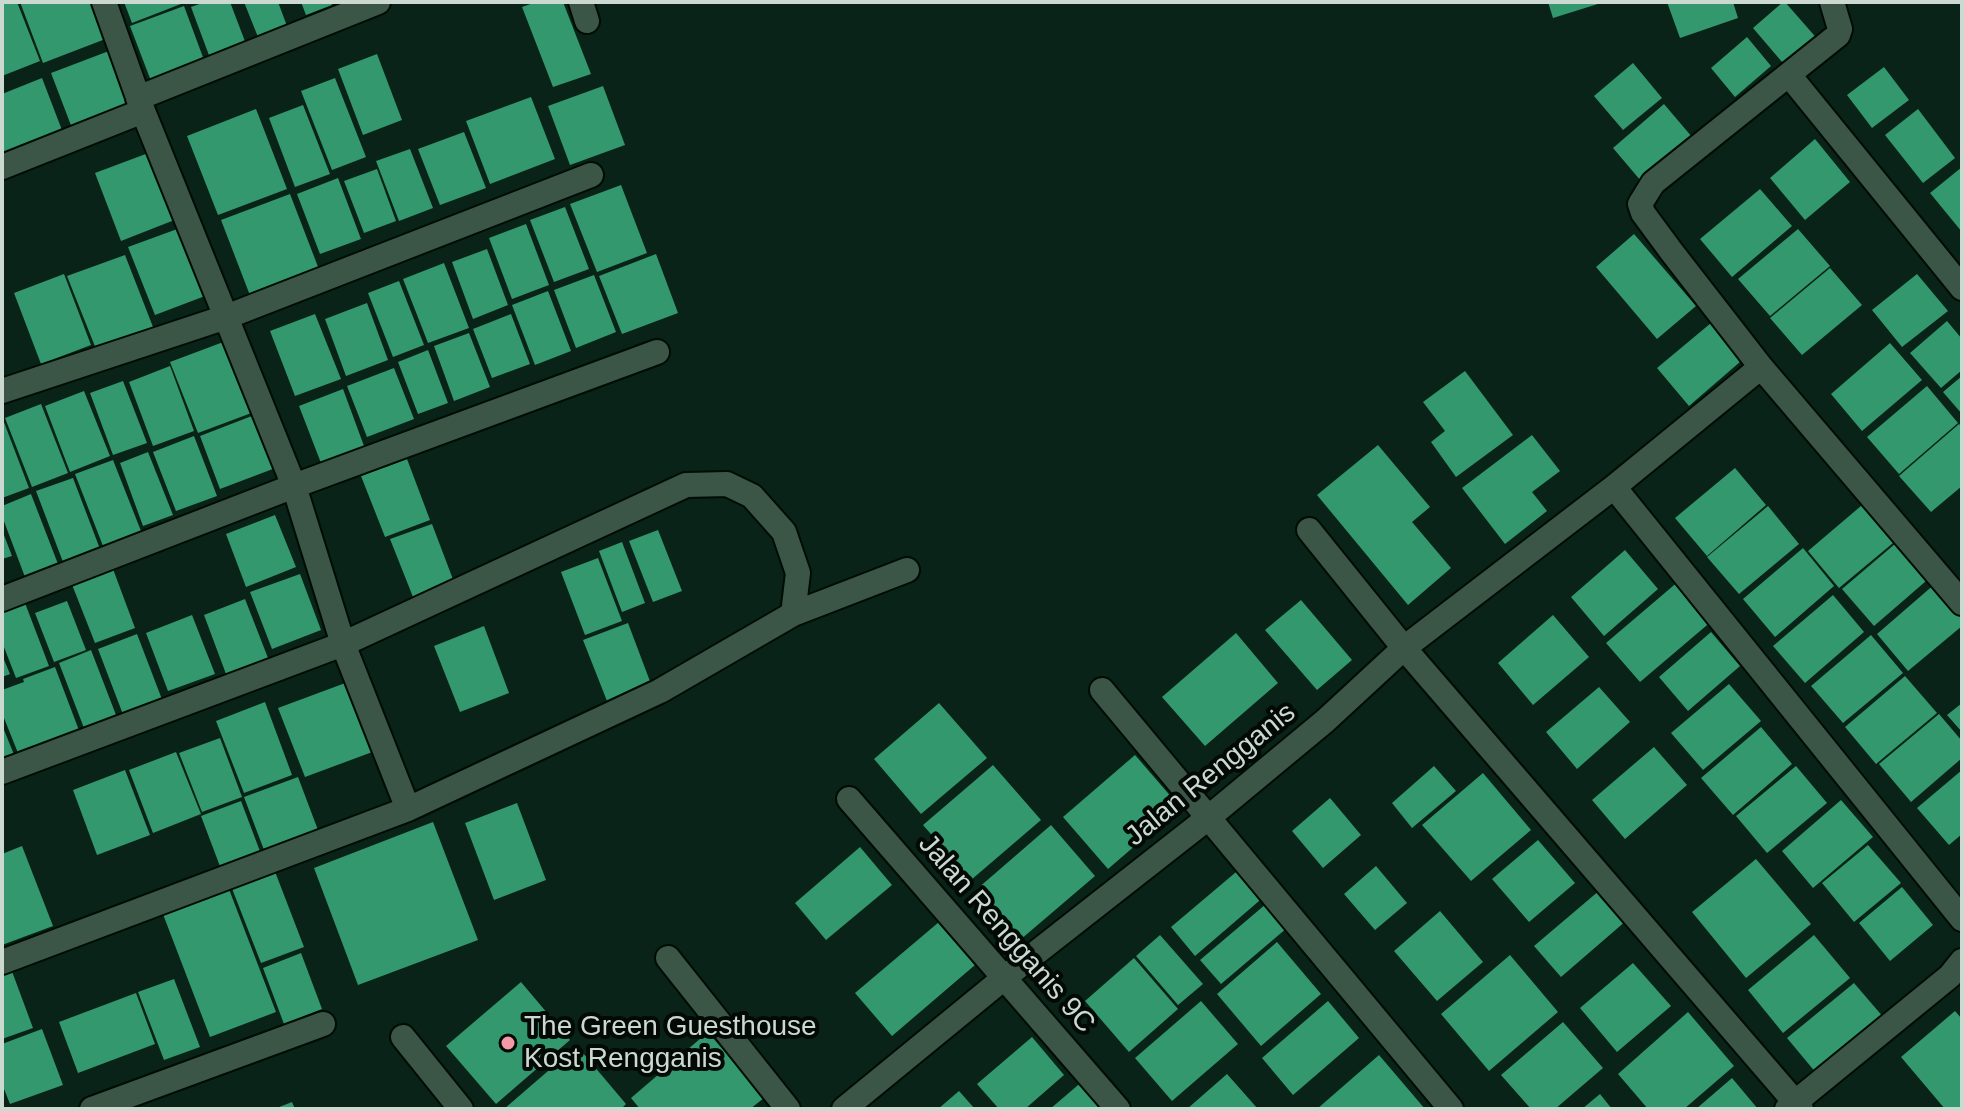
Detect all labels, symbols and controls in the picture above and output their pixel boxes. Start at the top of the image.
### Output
street label: Jalan Rengganis [1119,696,1303,854]
street label: Jalan Rengganis 9C [911,828,1101,1040]
place label: The Green Guesthouse Kost Rengganis [524,1010,817,1076]
marker: The Green Guesthouse Kost Rengganis [499,1034,517,1052]

